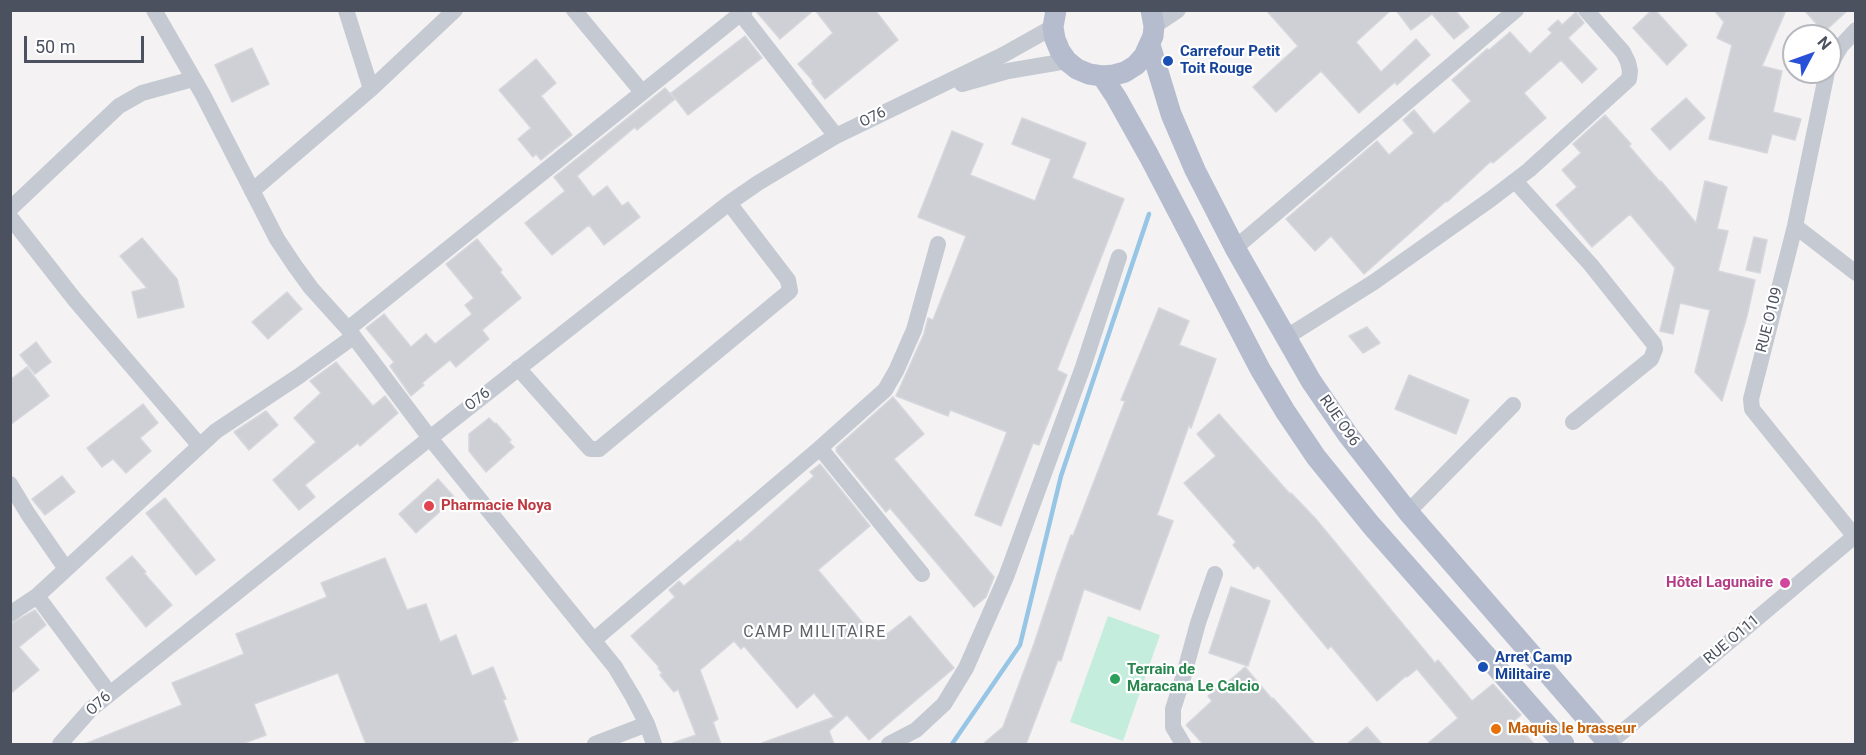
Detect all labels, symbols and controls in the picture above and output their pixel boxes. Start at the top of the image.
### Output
scale bar [27,24,147,62]
north arrow [1782,24,1842,84]
text: N [1814,33,1835,54]
text: 50 m [35,36,75,57]
place label: Carrefour Petit Toit Rouge [1180,43,1280,78]
marker: Carrefour Petit Toit Rouge [1161,54,1175,68]
street label: O76 [857,104,889,132]
street label: RUE O109 [1753,285,1787,355]
street label: O76 [462,385,494,415]
street label: RUE O96 [1315,392,1363,450]
place label: Pharmacie Noya [441,497,552,515]
marker: Pharmacie Noya [422,499,436,513]
place label: Hôtel Lagunaire [1666,574,1773,592]
marker: Hôtel Lagunaire [1778,576,1792,590]
street label: RUE O111 [1701,612,1763,668]
district label: CAMP MILITAIRE [743,623,887,643]
place label: Arret Camp Militaire [1495,649,1572,684]
marker: Arret Camp Militaire [1476,660,1490,674]
place label: Terrain de Maracana Le Calcio [1127,661,1259,696]
marker: Terrain de Maracana Le Calcio [1108,672,1122,686]
street label: O76 [83,688,115,720]
place label: Maquis le brasseur [1508,720,1636,738]
marker: Maquis le brasseur [1489,722,1503,736]

